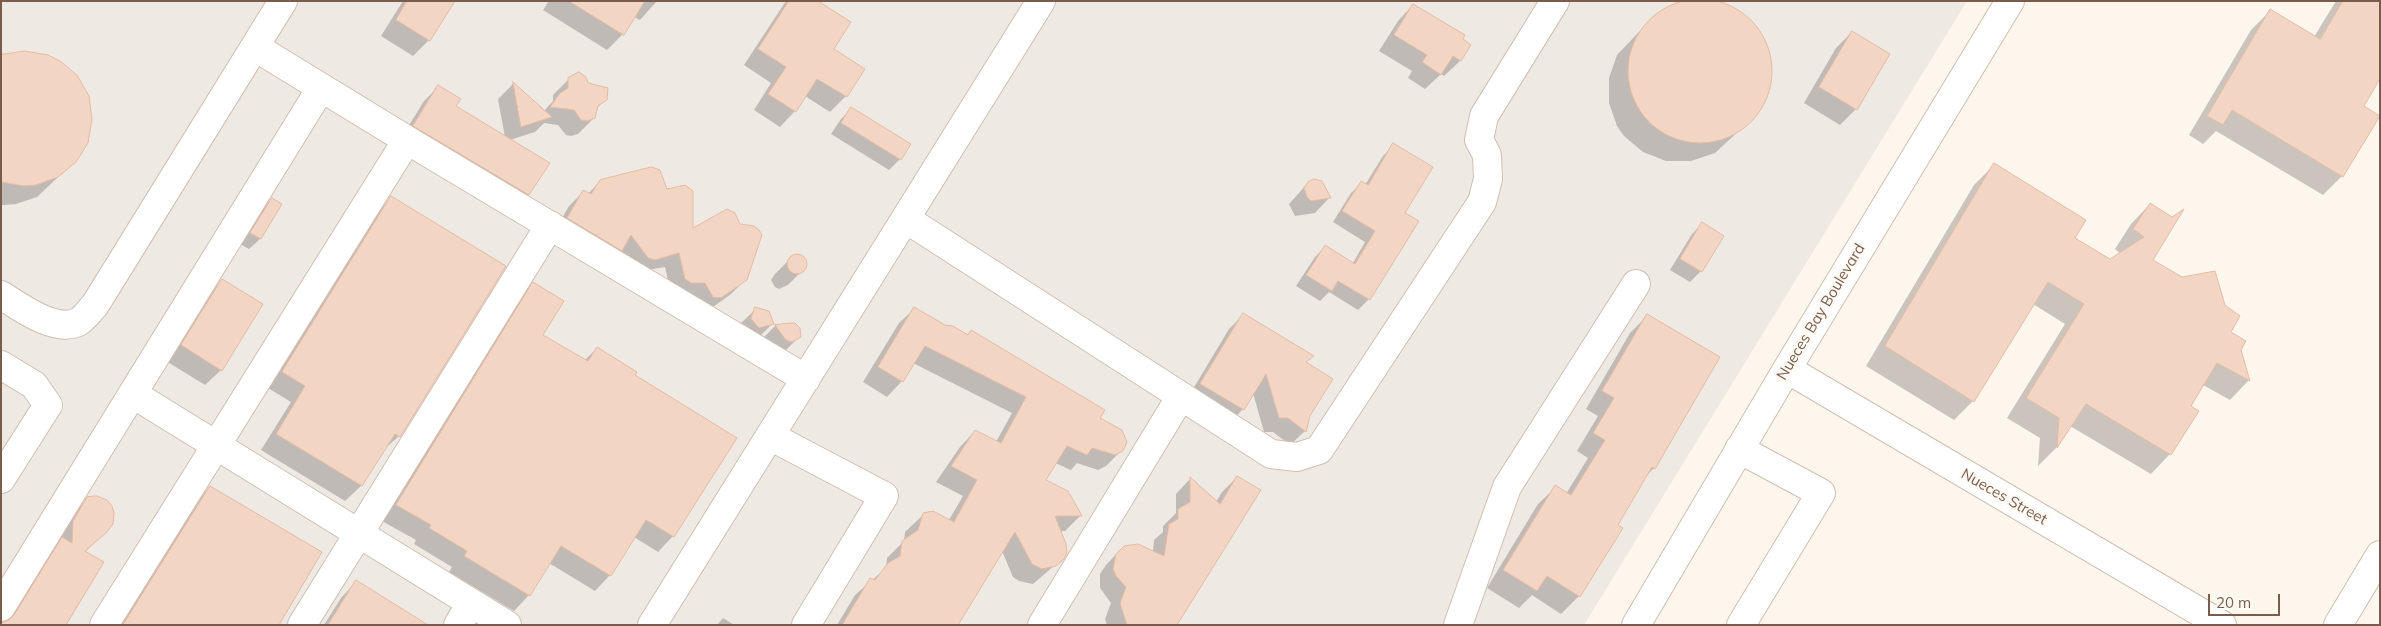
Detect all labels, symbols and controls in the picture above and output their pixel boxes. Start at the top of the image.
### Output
street label: Nueces Bay Boulevard [1773,240,1869,384]
street label: Nueces Street [1958,465,2050,529]
scale bar [2211,584,2284,616]
text: 20 m [2216,593,2251,612]

